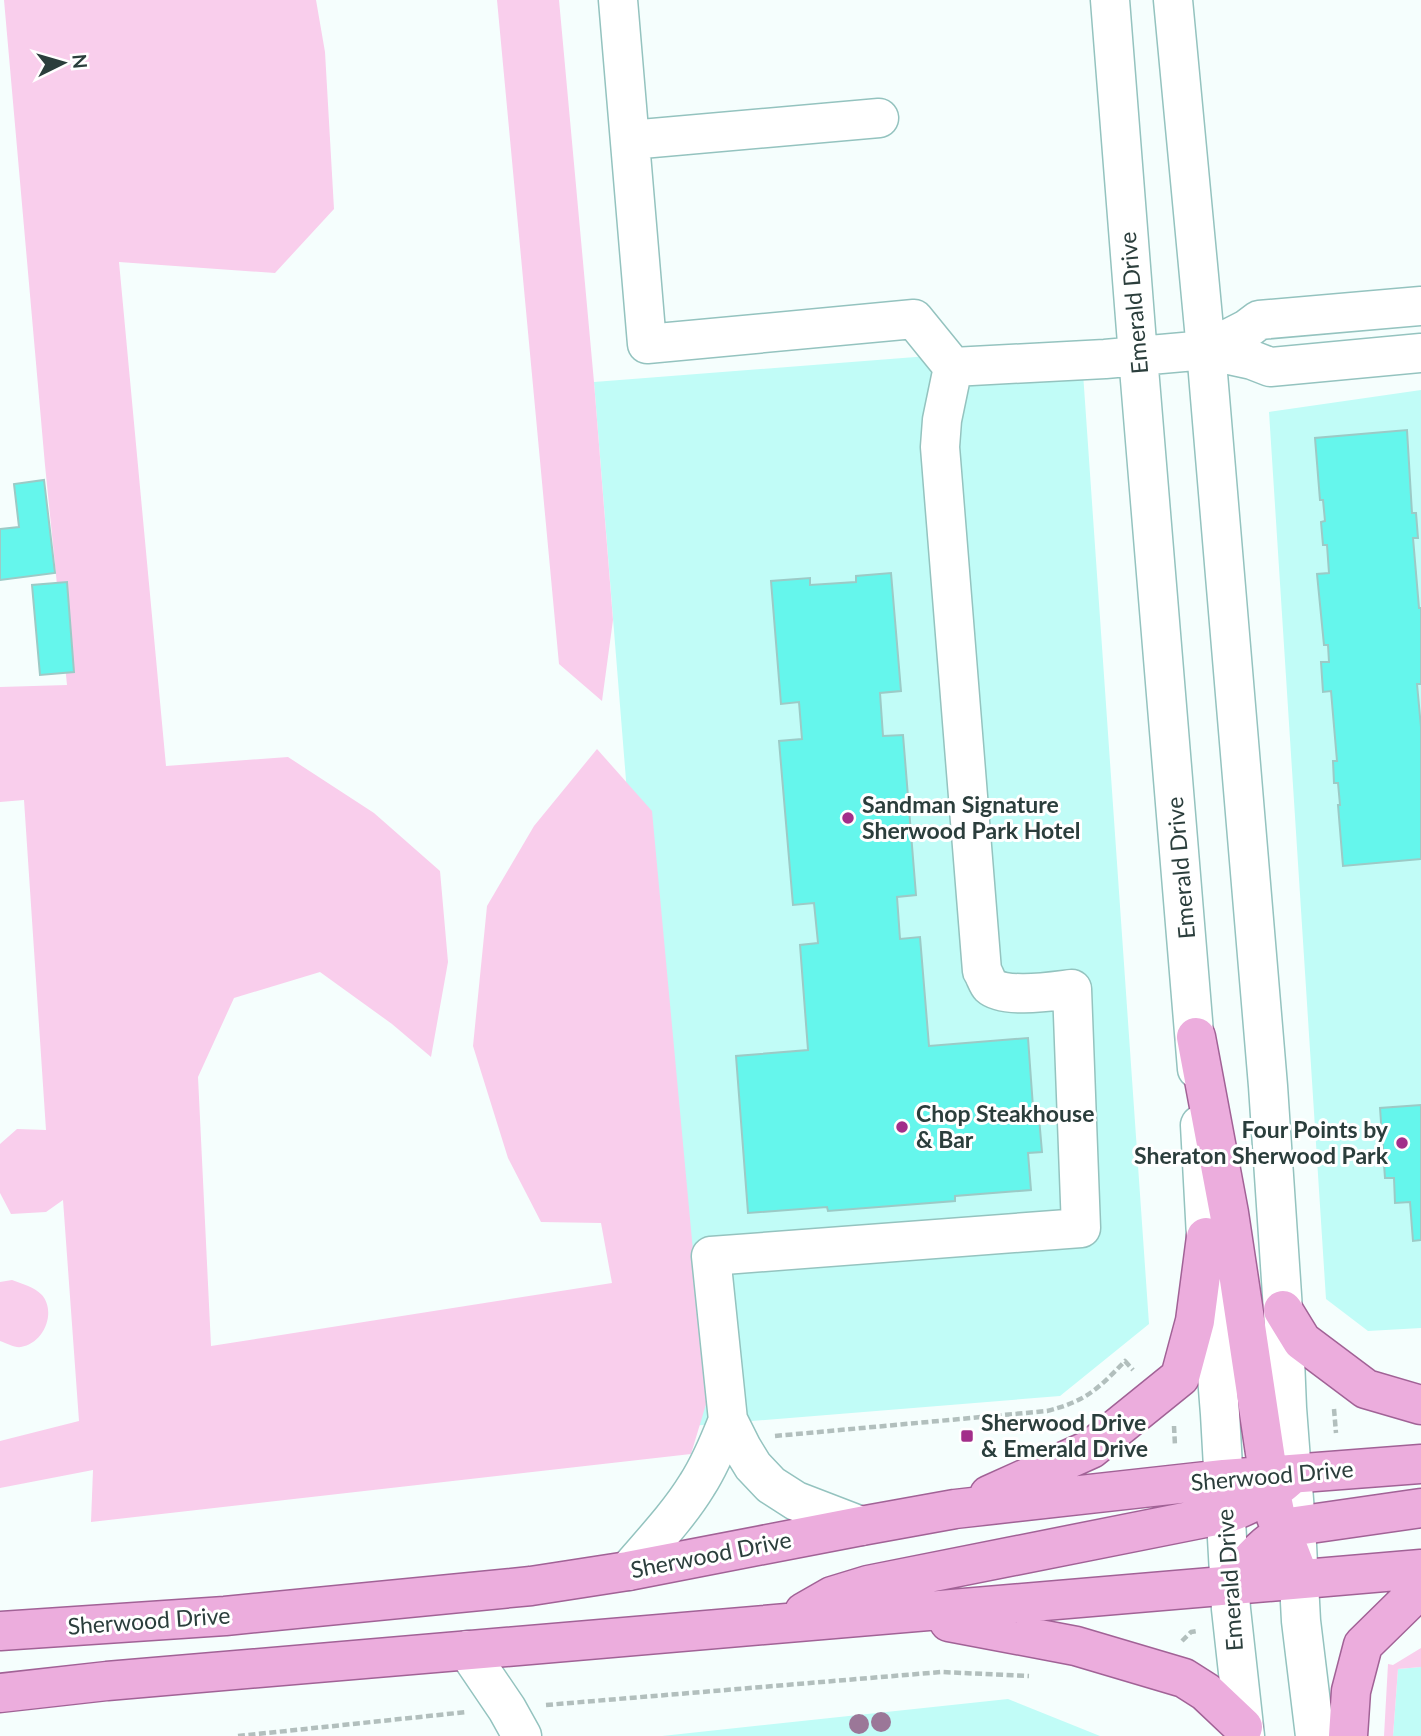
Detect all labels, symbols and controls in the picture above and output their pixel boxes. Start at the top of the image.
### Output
north arrow [28,28,98,98]
text: N [68,53,93,70]
street label: Emerald Drive [1113,231,1153,375]
place label: Sandman Signature Sherwood Park Hotel [862,790,1080,844]
street label: Emerald Drive [1160,796,1200,940]
marker: Sandman Signature Sherwood Park Hotel [840,810,856,826]
place label: Chop Steakhouse & Bar [916,1099,1094,1153]
place label: Four Points by Sheraton Sherwood Park [1134,1115,1389,1169]
marker: Chop Steakhouse & Bar [894,1119,910,1135]
marker: Four Points by Sheraton Sherwood Park [1394,1135,1410,1151]
place label: Sherwood Drive & Emerald Drive [981,1408,1148,1462]
marker: Sherwood Drive & Emerald Drive [959,1428,975,1444]
street label: Sherwood Drive [1189,1454,1354,1496]
street label: Emerald Drive [1210,1508,1248,1652]
street label: Sherwood Drive [628,1525,794,1583]
street label: Sherwood Drive [67,1600,231,1640]

